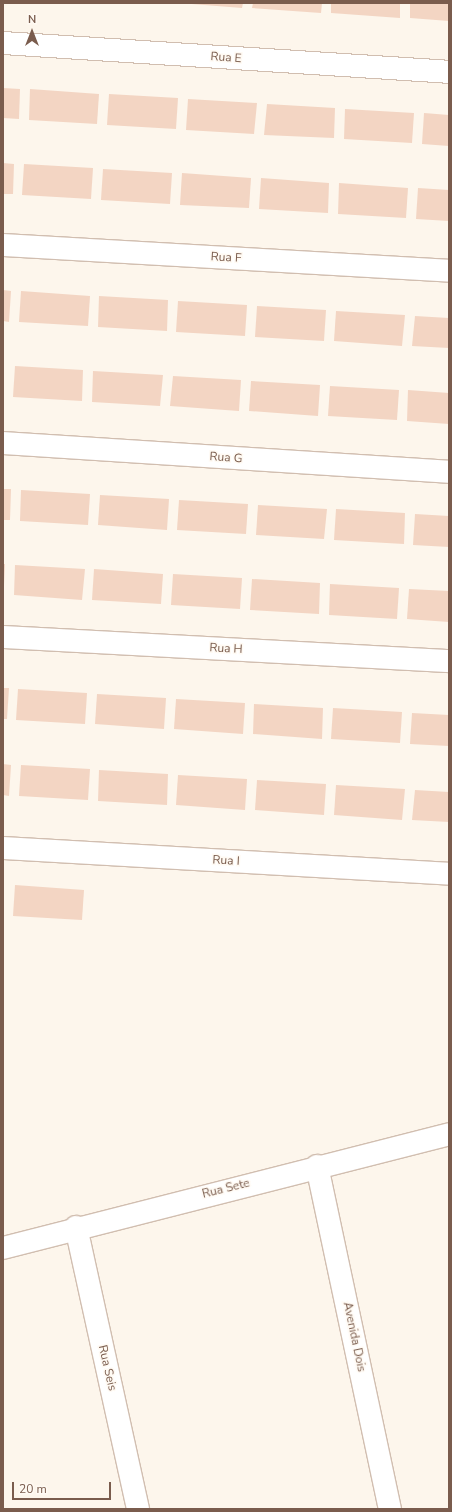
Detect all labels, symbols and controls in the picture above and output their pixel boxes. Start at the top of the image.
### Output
north arrow [12,12,52,52]
text: N [28,12,36,27]
street label: Rua E [210,50,242,66]
street label: Rua F [210,250,242,266]
street label: Rua G [209,450,243,466]
street label: Rua H [209,641,243,657]
street label: Rua I [212,853,240,869]
street label: Rua Sete [201,1176,251,1202]
street label: Avenida Dois [340,1301,368,1373]
street label: Rua Seis [95,1344,119,1392]
scale bar [14,1474,113,1500]
text: 20 m [19,1481,47,1497]

